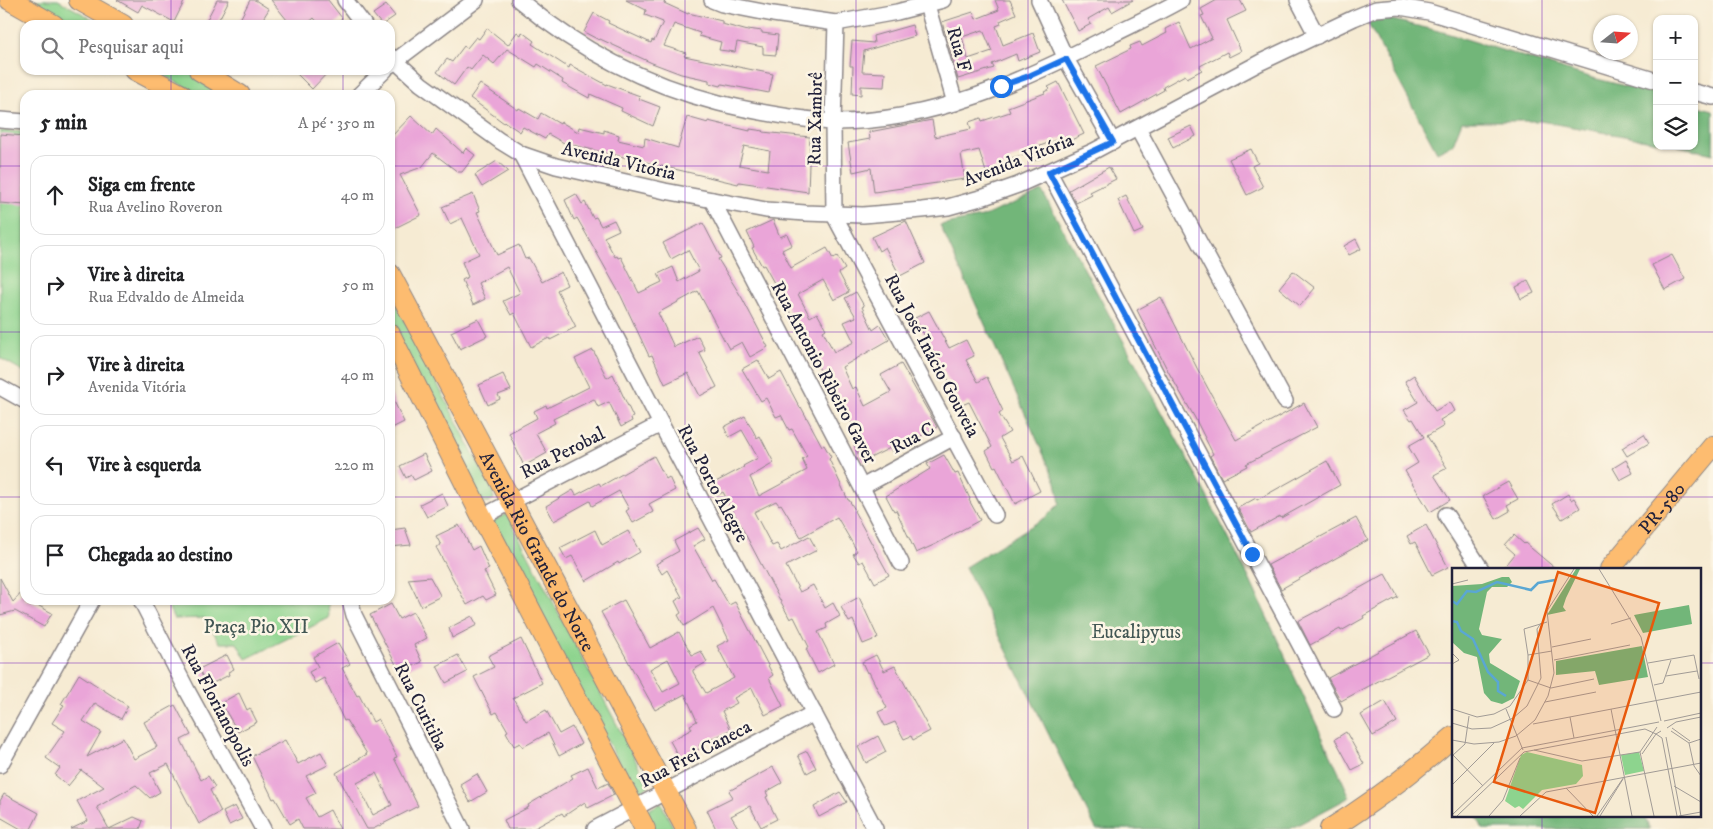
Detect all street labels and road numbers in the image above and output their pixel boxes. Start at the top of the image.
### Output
street label: Rua F [941,24,976,75]
street label: Rua Xambrê [803,72,828,166]
street label: Avenida Vitória [960,129,1077,192]
street label: Avenida Vitória [559,137,678,186]
street label: Rua José Inácio Gouveia [879,270,984,441]
street label: Rua Antonio Ribeiro Gaver [766,277,882,468]
street label: Rua C [887,417,939,459]
street label: Rua Porto Alegre [672,421,753,547]
street label: Rua Perobal [517,422,609,484]
street label: Avenida Rio Grande do Norte [474,448,599,656]
street label: PR-580 [1634,478,1691,539]
street label: Rua Florianópolis [176,641,260,771]
street label: Rua Curitiba [389,659,453,755]
street label: Rua Frei Caneca [636,715,756,793]

